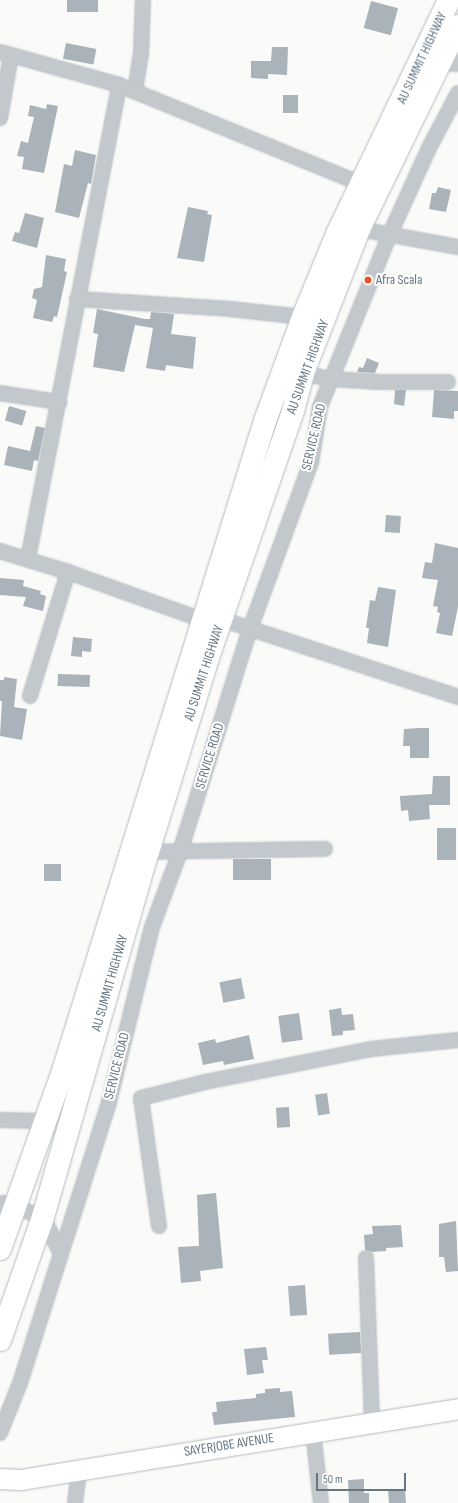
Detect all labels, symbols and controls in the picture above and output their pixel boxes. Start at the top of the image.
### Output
street label: AU SUMMIT HIGHWAY [393,9,451,107]
place label: Afra Scala [376,272,422,288]
marker: Afra Scala [363,275,373,285]
street label: AU SUMMIT HIGHWAY [283,317,333,417]
street label: SERVICE ROAD [298,402,330,472]
street label: AU SUMMIT HIGHWAY [181,623,227,723]
street label: SERVICE ROAD [192,721,228,791]
street label: AU SUMMIT HIGHWAY [88,933,132,1033]
street label: SERVICE ROAD [101,1031,133,1101]
street label: SAYERJOBE AVENUE [183,1430,275,1460]
scale bar [318,1465,408,1491]
text: 50 m [323,1472,343,1487]

